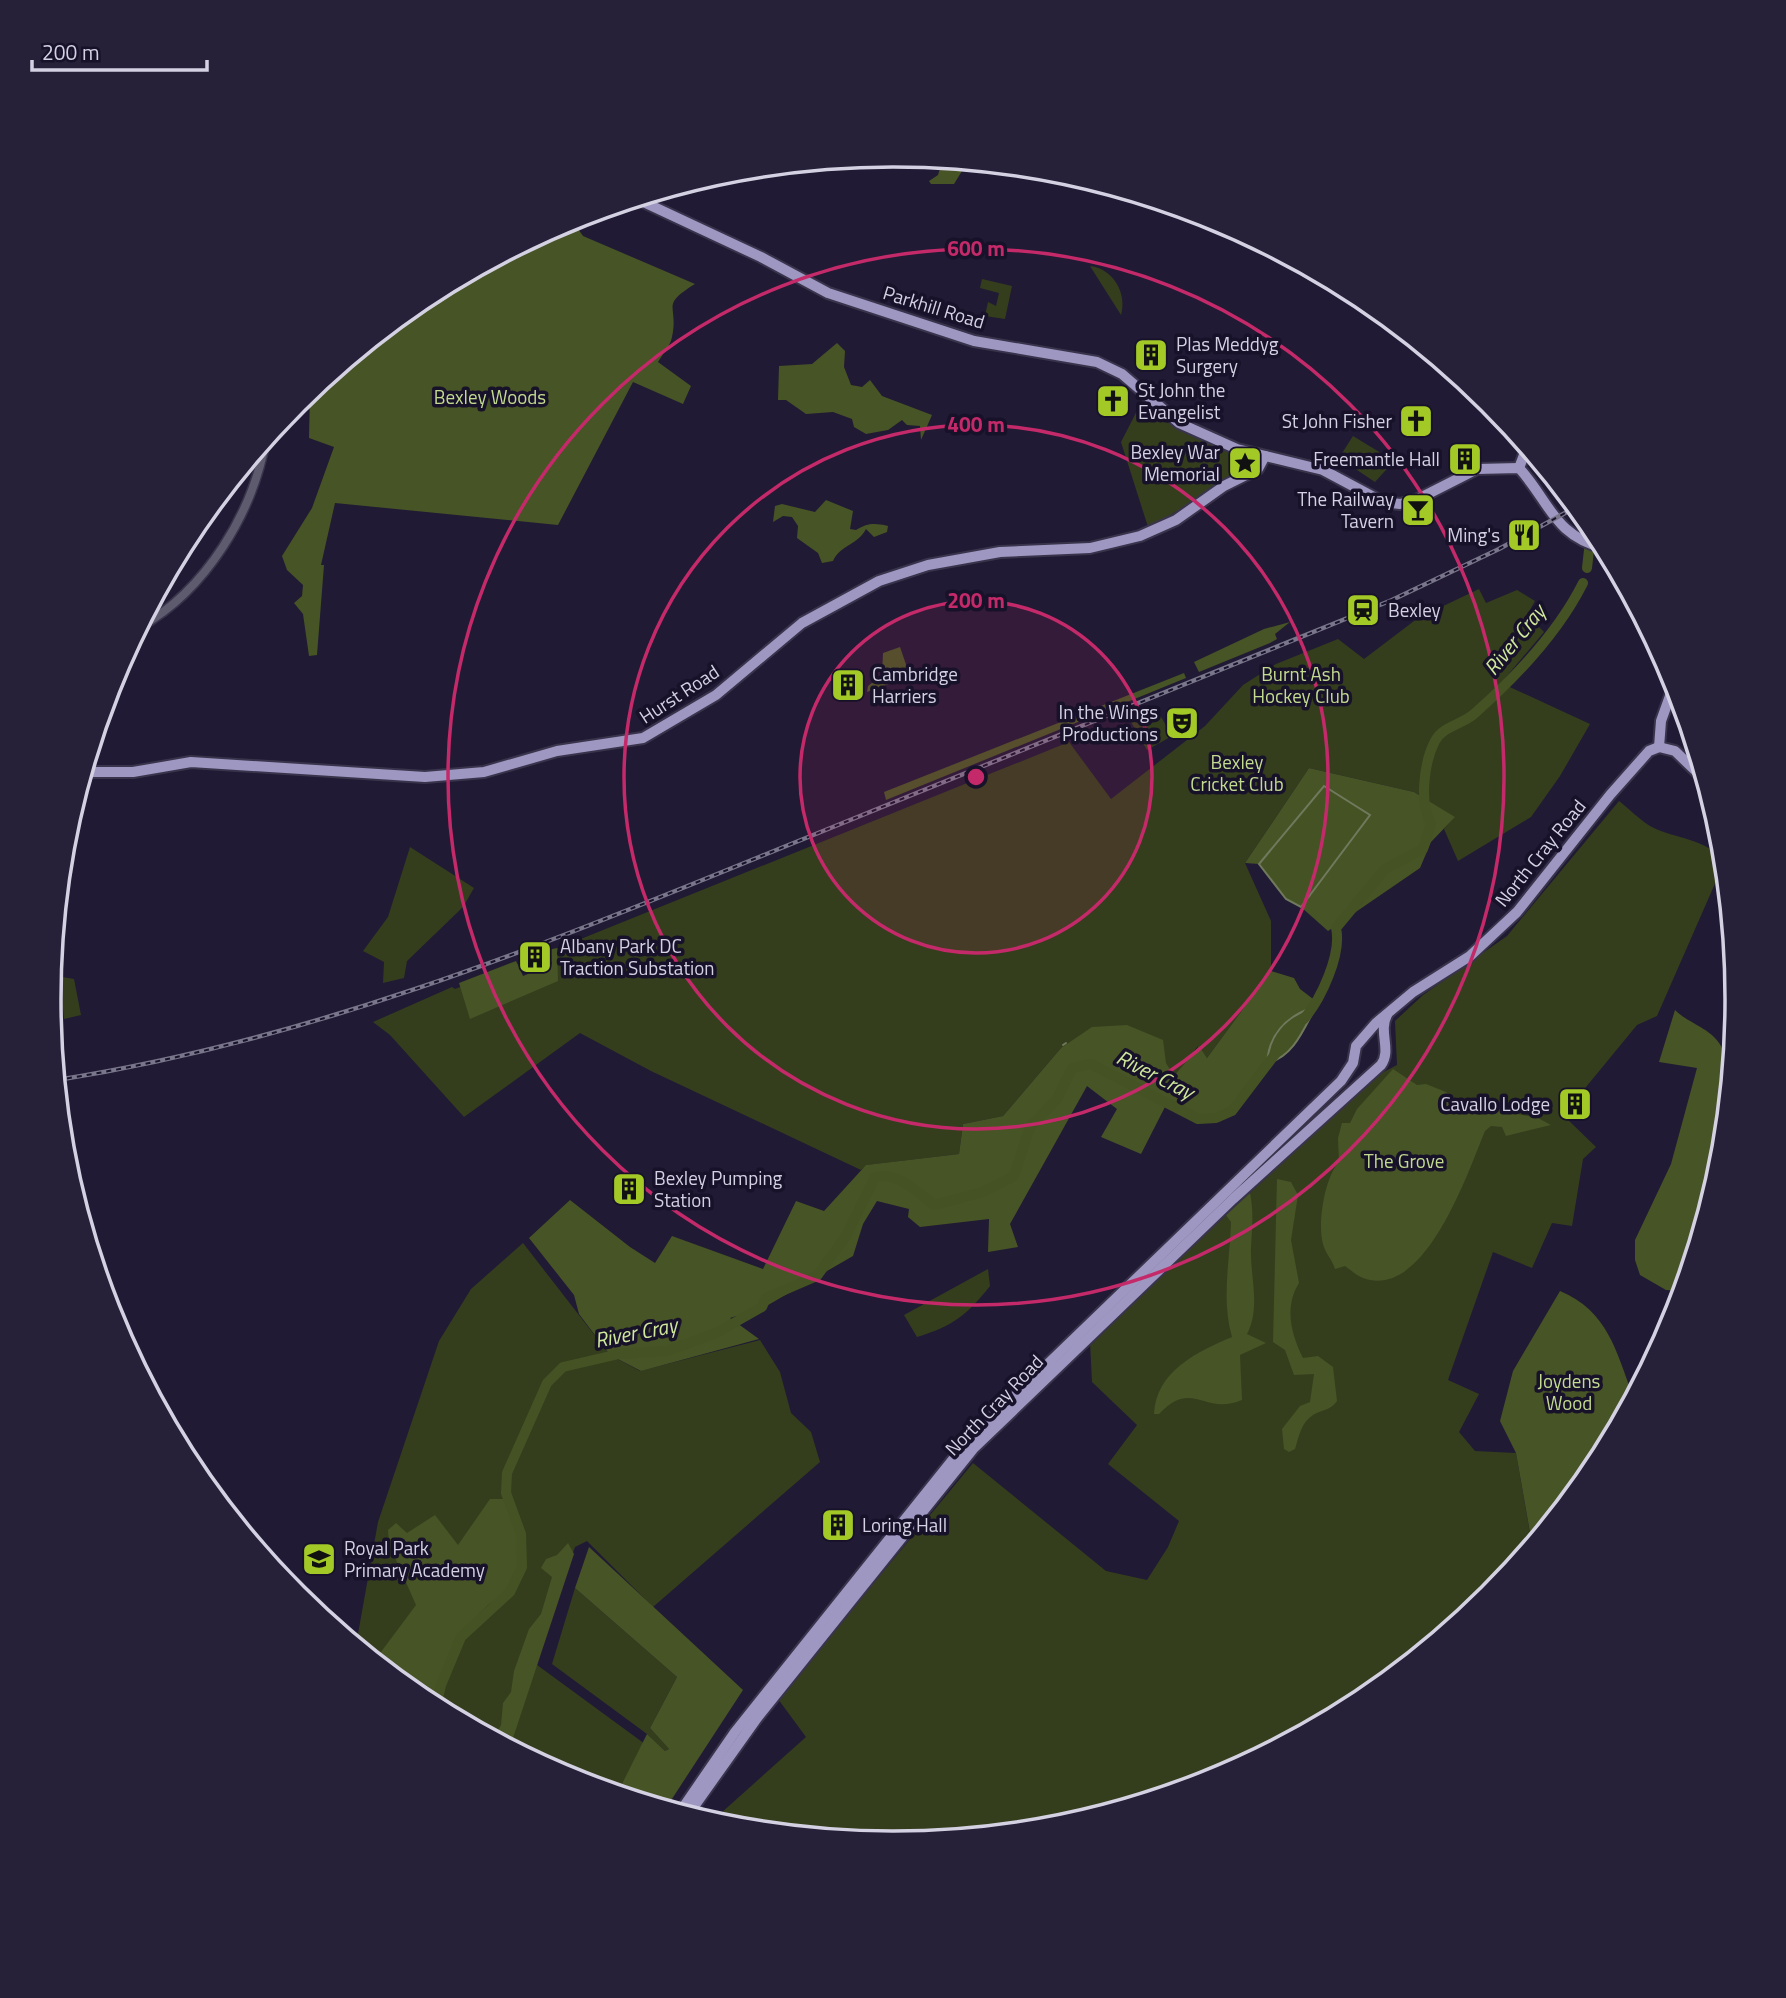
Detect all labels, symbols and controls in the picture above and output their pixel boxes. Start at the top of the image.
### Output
scale bar [32,28,206,72]
text: 200 m [42,36,99,68]
text: 600 m [947,232,1005,264]
street label: Parkhill Road [880,277,989,336]
place label: Plas Meddyg Surgery [1176,329,1279,380]
building icon: Plas Meddyg Surgery [1132,336,1170,374]
place label: St John the Evangelist [1138,375,1225,426]
park label: Bexley Woods [434,382,546,411]
church icon: St John the Evangelist [1094,382,1132,420]
church icon: St John Fisher [1397,402,1435,440]
place label: St John Fisher [1282,406,1392,435]
text: 400 m [947,408,1005,440]
place label: Bexley War Memorial [1130,437,1220,488]
building icon: Freemantle Hall [1446,440,1484,478]
place icon: Bexley War Memorial [1226,444,1264,482]
place label: Freemantle Hall [1313,444,1440,473]
place label: The Railway Tavern [1297,484,1394,535]
bar icon: The Railway Tavern [1399,491,1437,529]
restaurant icon: Ming's [1505,516,1543,554]
place label: Ming's [1447,520,1500,549]
text: 200 m [947,584,1005,616]
station icon: Bexley [1344,591,1382,629]
place label: Bexley [1388,595,1441,624]
water label: River Cray [1476,595,1554,682]
street label: Hurst Road [633,657,724,730]
place label: Cambridge Harriers [872,659,958,710]
park label: Burnt Ash Hockey Club [1252,659,1350,710]
building icon: Cambridge Harriers [829,666,867,704]
place label: In the Wings Productions [1058,697,1158,748]
theatre icon: In the Wings Productions [1163,704,1201,742]
park label: Bexley Cricket Club [1190,747,1284,798]
centre of rings [964,765,988,789]
street label: North Cray Road [1487,793,1592,913]
place label: Albany Park DC Traction Substation [560,931,714,982]
building icon: Albany Park DC Traction Substation [516,938,554,976]
water label: River Cray [1111,1041,1202,1108]
building icon: Cavallo Lodge [1556,1085,1594,1123]
place label: Cavallo Lodge [1440,1089,1550,1118]
park label: The Grove [1364,1146,1444,1175]
place label: Bexley Pumping Station [654,1163,783,1214]
building icon: Bexley Pumping Station [610,1170,648,1208]
water label: River Cray [592,1308,682,1356]
street label: North Cray Road [938,1347,1050,1462]
park label: Joydens Wood [1538,1366,1601,1417]
building icon: Loring Hall [819,1506,857,1544]
place label: Loring Hall [862,1510,947,1539]
place label: Royal Park Primary Academy [344,1533,485,1584]
school or university icon: Royal Park Primary Academy [300,1540,338,1578]

